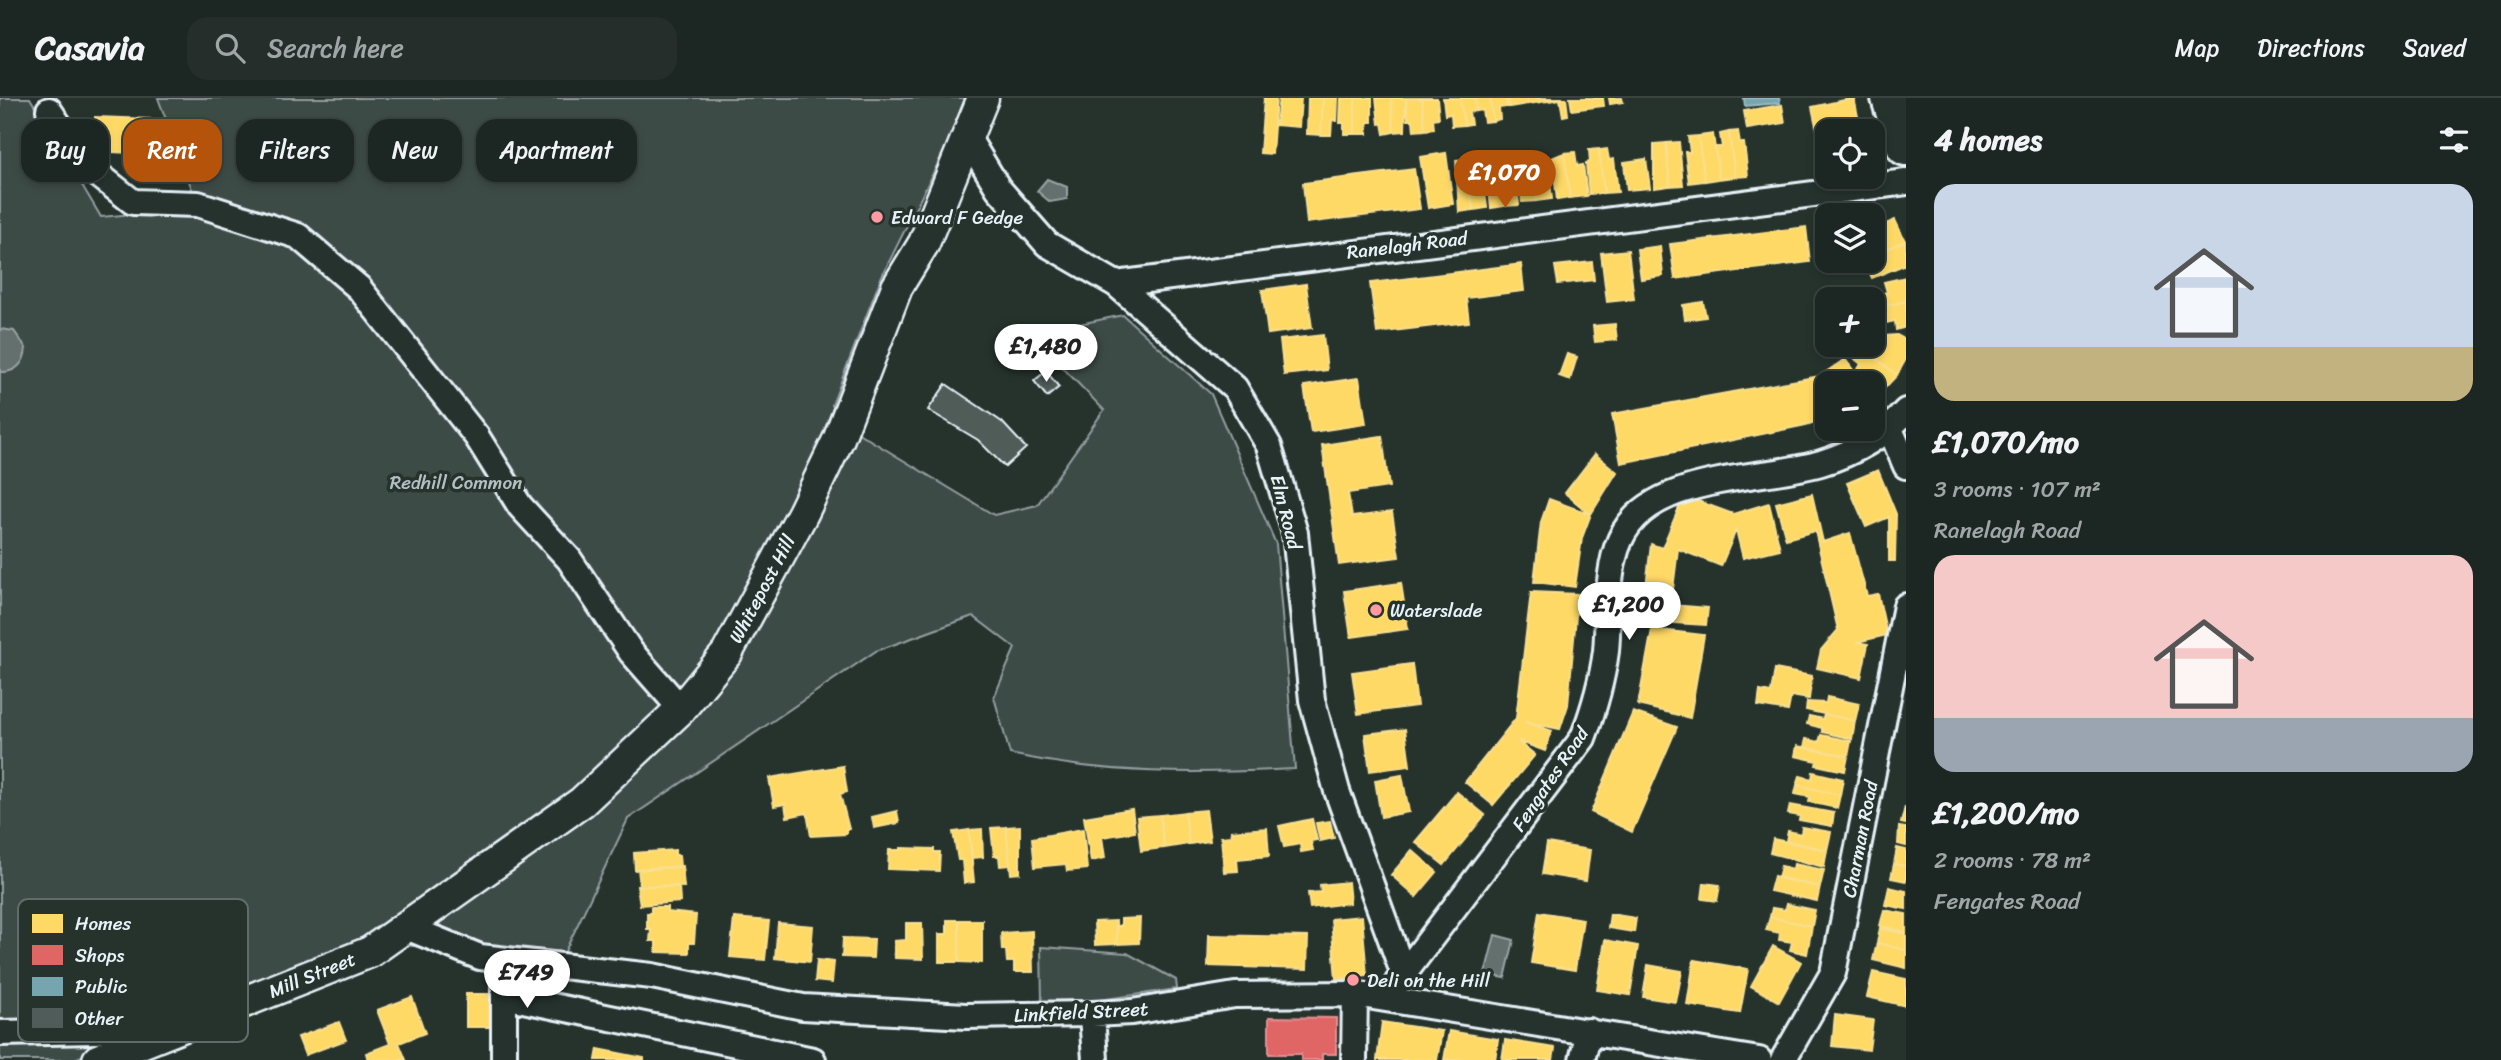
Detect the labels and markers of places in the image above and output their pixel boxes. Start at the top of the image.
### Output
pin: £1,070 [1448,150,1562,210]
place label: Edward F Gedge [891,201,1023,234]
marker: Edward F Gedge [869,209,885,225]
pin: £1,480 [989,324,1103,384]
pin: £1,200 [1572,582,1686,642]
place label: Waterslade [1390,594,1483,627]
marker: Waterslade [1368,602,1384,618]
pin: £749 [486,950,568,1010]
place label: Deli on the Hill [1367,964,1491,997]
marker: Deli on the Hill [1345,972,1361,988]

